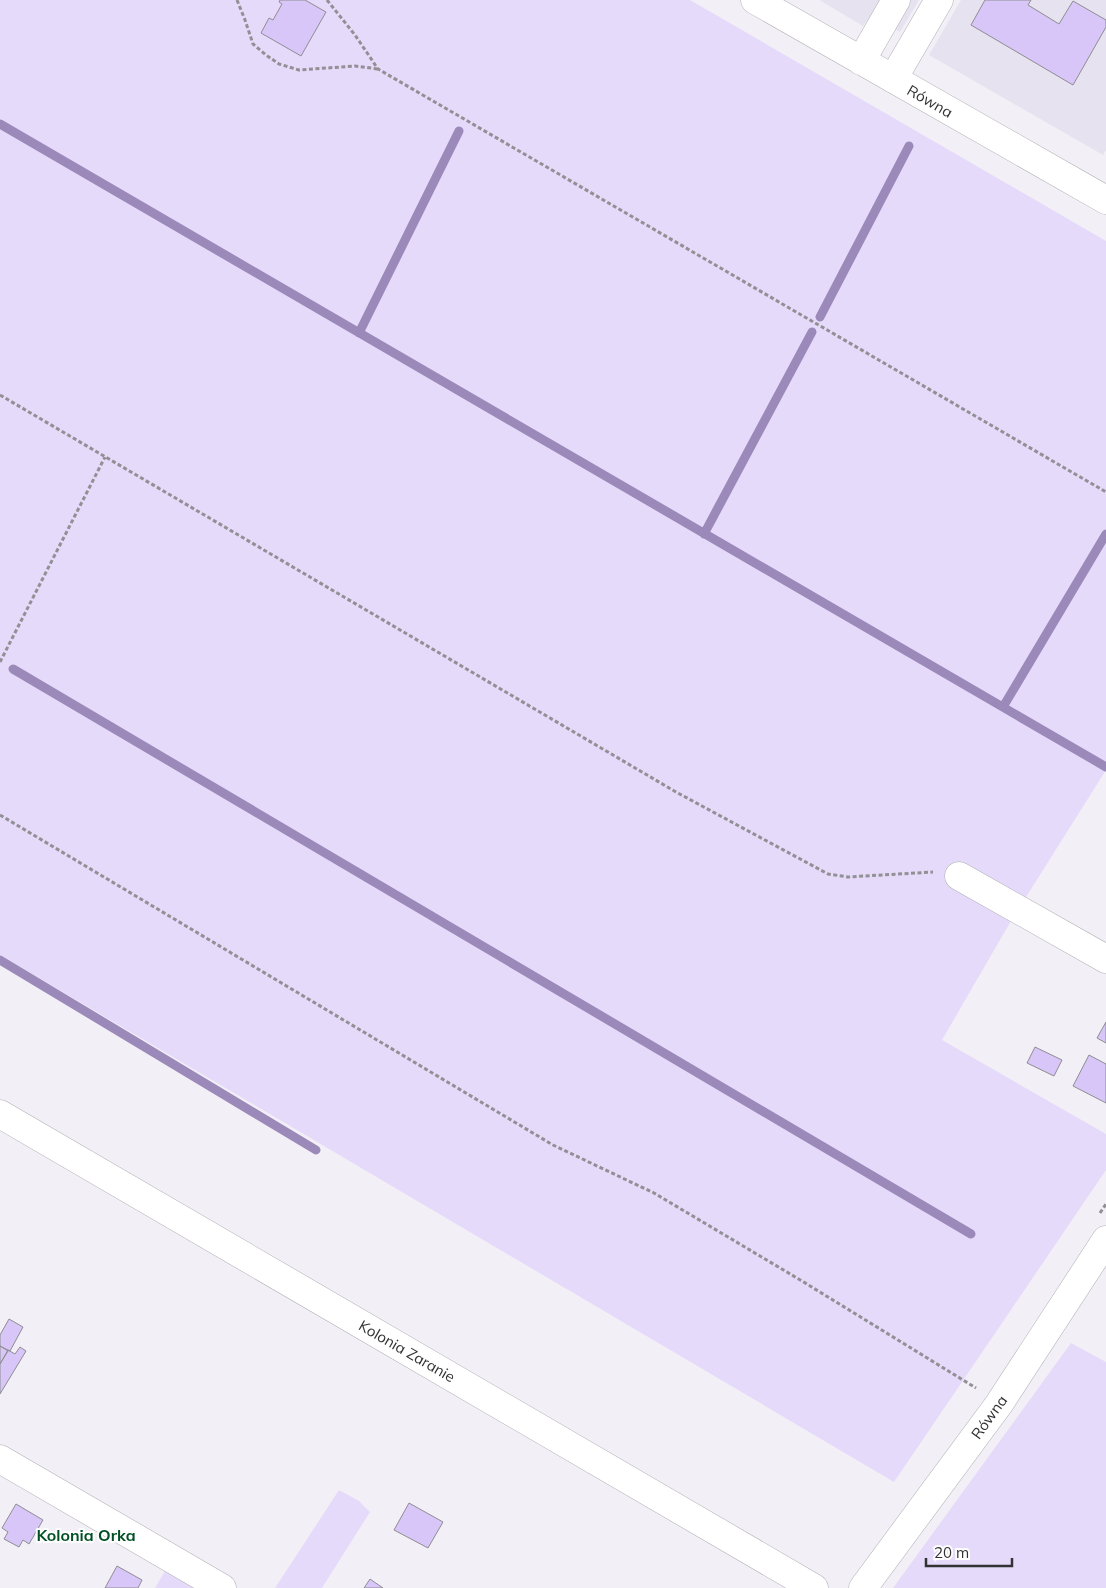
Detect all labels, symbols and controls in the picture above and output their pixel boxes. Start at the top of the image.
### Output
street label: Równa [904,80,956,122]
street label: Kolonia Zaranie [355,1316,459,1386]
street label: Równa [967,1391,1011,1443]
district label: Kolonia Orka [36,1525,136,1545]
scale bar [926,1536,1012,1568]
text: 20 m [934,1543,969,1562]

